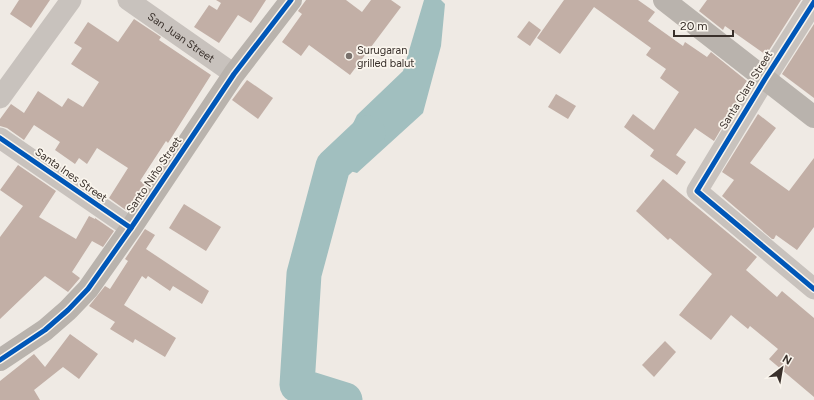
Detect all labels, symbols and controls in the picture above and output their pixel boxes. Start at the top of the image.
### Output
street label: San Juan Street [145,9,217,65]
scale bar [674,12,733,38]
text: 20 m [680,19,708,33]
place label: Surugaran grilled balut [357,44,415,70]
street label: Santa Clara Street [717,48,775,132]
marker: Surugaran grilled balut [344,51,354,61]
street label: Santo Niño Street [124,135,184,215]
street label: Santa Ines Street [33,145,109,205]
north arrow [762,348,802,388]
text: N [780,352,794,368]

